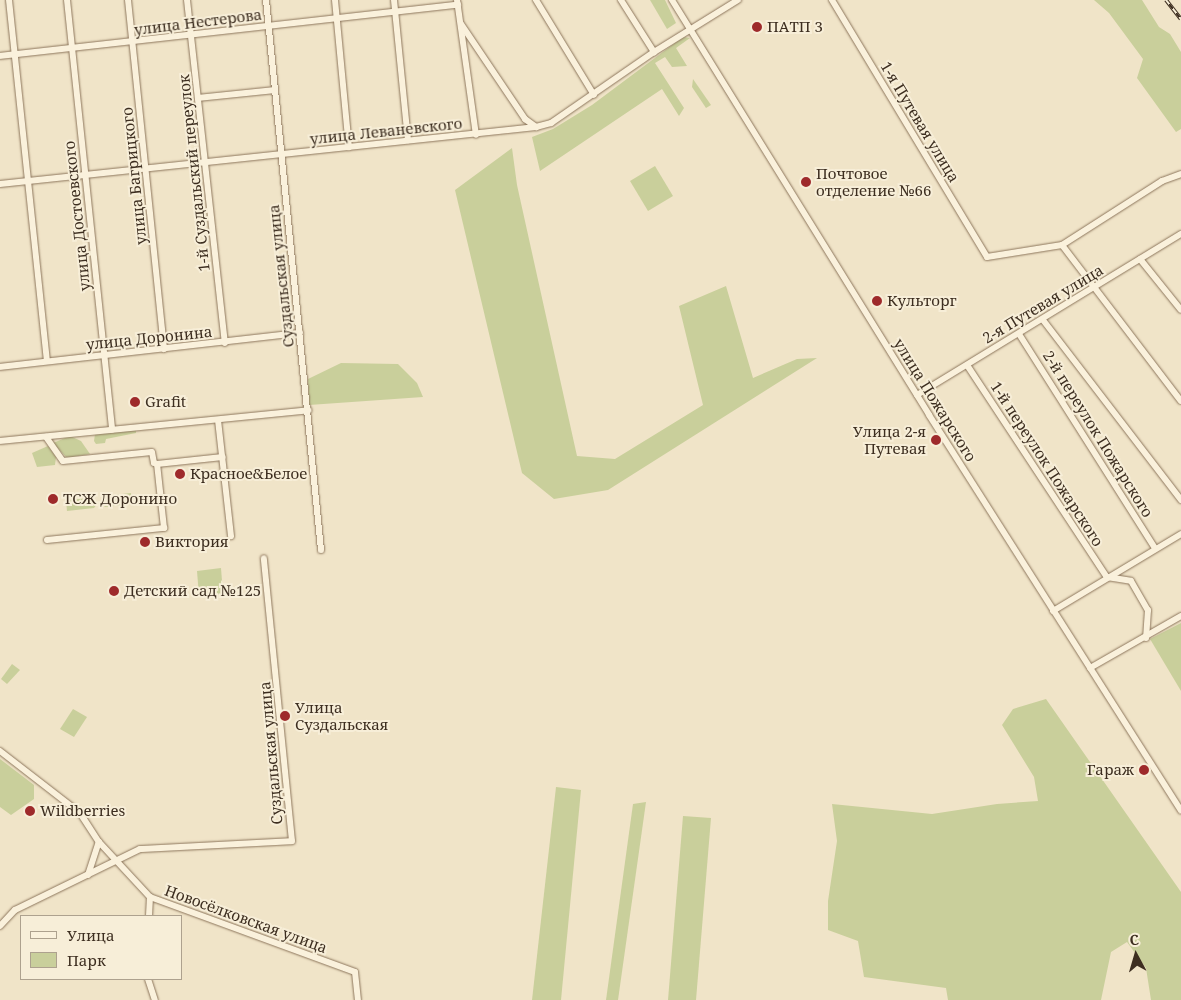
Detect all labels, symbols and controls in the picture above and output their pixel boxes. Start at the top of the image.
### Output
street label: улица Нестерова [133,5,263,39]
place label: ПАТП 3 [767,18,823,36]
marker: ПАТП 3 [751,21,763,33]
street label: 1-я Путевая улица [877,58,963,186]
street label: 1-й Суздальский переулок [175,74,213,272]
street label: улица Багрицкого [118,106,150,246]
street label: улица Леваневского [309,114,463,148]
street label: улица Достоевского [60,140,94,292]
place label: Почтовое отделение №66 [816,164,931,199]
marker: Почтовое отделение №66 [800,176,812,188]
street label: Суздальская улица [265,204,297,348]
street label: 2-я Путевая улица [979,261,1107,347]
place label: Культорг [887,292,957,310]
marker: Культорг [871,295,883,307]
street label: улица Доронина [85,322,213,354]
street label: улица Пожарского [890,335,980,465]
street label: 2-й переулок Пожарского [1039,347,1157,521]
street label: 1-й переулок Пожарского [987,378,1107,550]
place label: Grafit [145,393,186,411]
marker: Grafit [129,396,141,408]
place label: Улица 2-я Путевая [853,422,926,457]
marker: Улица 2-я Путевая [930,434,942,446]
place label: Красное&Белое [190,465,307,483]
marker: Красное&Белое [174,468,186,480]
place label: ТСЖ Доронино [63,490,177,508]
marker: ТСЖ Доронино [47,493,59,505]
place label: Виктория [155,533,229,551]
marker: Виктория [139,536,151,548]
place label: Детский сад №125 [124,582,261,600]
marker: Детский сад №125 [108,585,120,597]
street label: Суздальская улица [256,681,286,825]
place label: Улица Суздальская [295,698,388,733]
marker: Улица Суздальская [279,710,291,722]
place label: Гараж [1087,761,1134,779]
marker: Гараж [1138,764,1150,776]
place label: Wildberries [40,802,125,820]
marker: Wildberries [24,805,36,817]
street label: Новосёлковская улица [162,881,330,957]
legend [20,915,182,980]
text: Улица [67,925,115,945]
north arrow [1111,930,1161,980]
text: С [1129,930,1140,950]
text: Парк [67,950,106,970]

